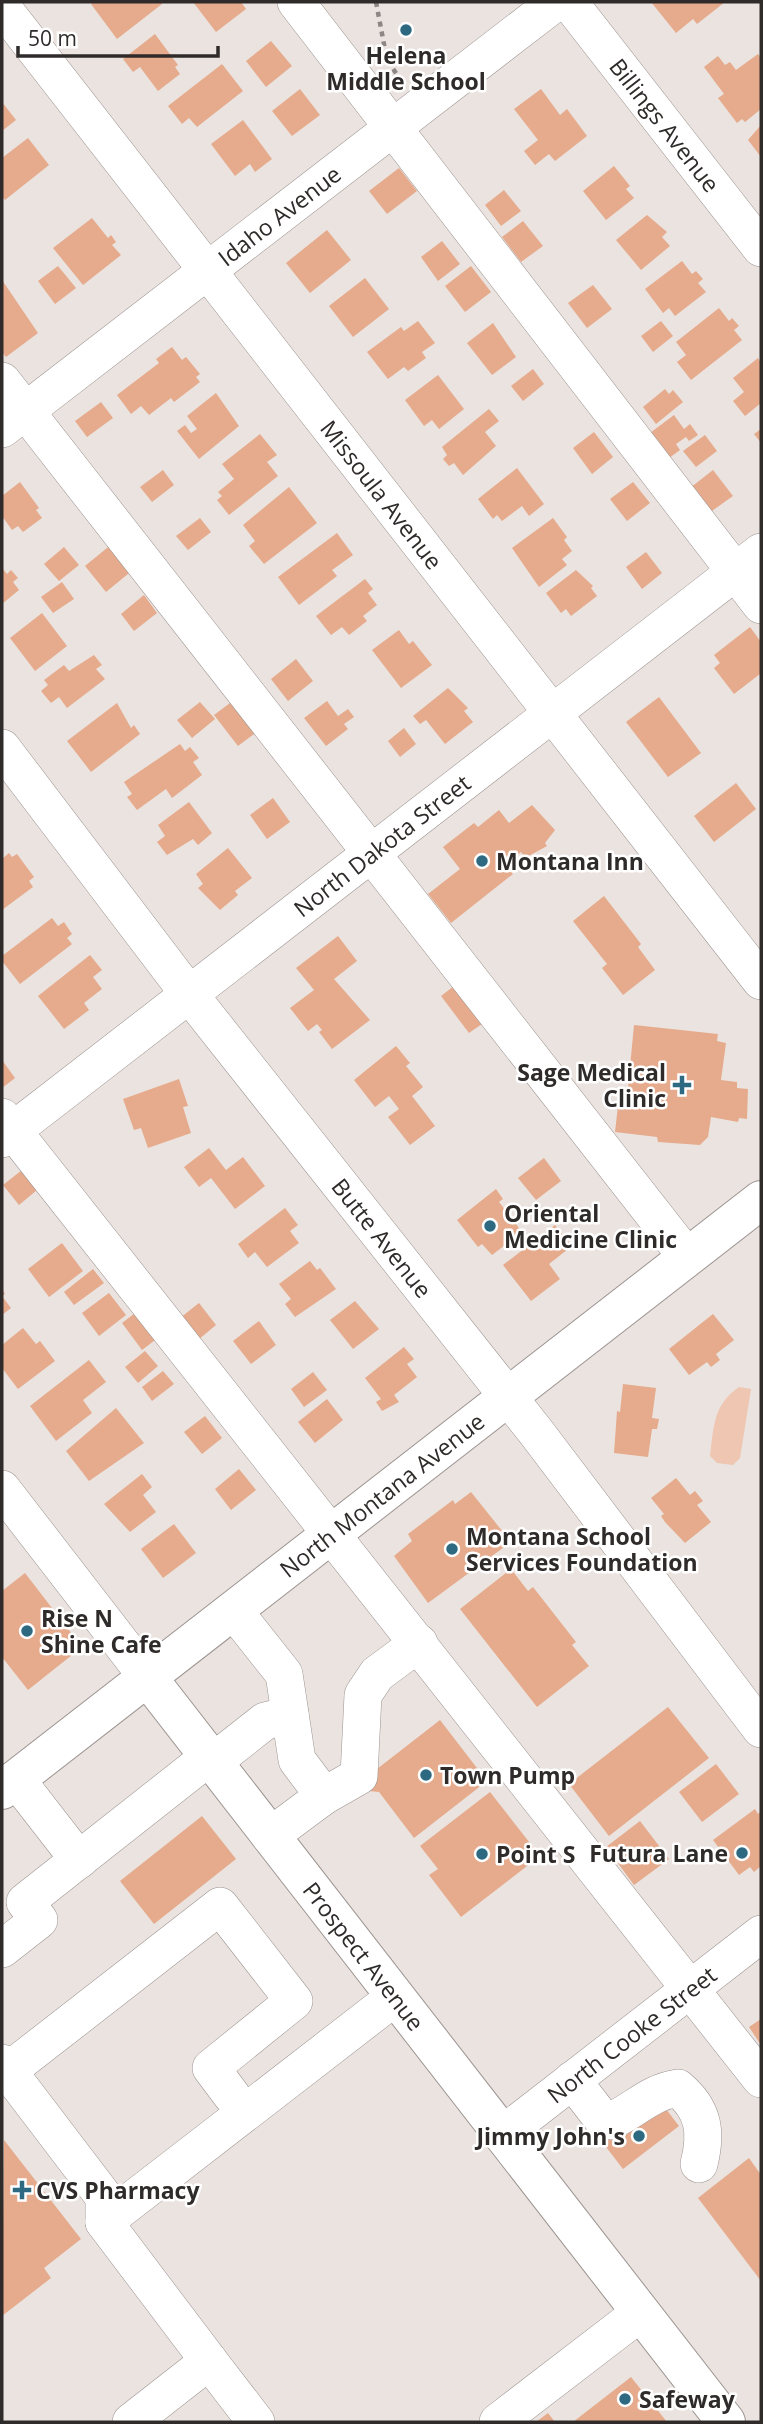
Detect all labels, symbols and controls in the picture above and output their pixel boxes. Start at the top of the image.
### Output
scale bar [18,14,217,58]
marker: Helena Middle School [398,22,414,38]
text: 50 m [28,24,77,52]
place label: Helena Middle School [326,39,486,97]
street label: Billings Avenue [603,51,727,199]
street label: Idaho Avenue [211,158,347,273]
street label: Missoula Avenue [314,413,450,576]
street label: North Dakota Street [287,767,477,924]
place label: Montana Inn [496,845,644,877]
marker: Montana Inn [474,853,490,869]
place label: Sage Medical Clinic [517,1056,666,1114]
marker: Sage Medical Clinic [672,1075,692,1095]
street label: Butte Avenue [325,1171,439,1304]
place label: Oriental Medicine Clinic [504,1197,677,1255]
marker: Oriental Medicine Clinic [482,1218,498,1234]
street label: North Montana Avenue [273,1405,491,1585]
place label: Montana School Services Foundation [466,1520,698,1578]
marker: Montana School Services Foundation [444,1541,460,1557]
place label: Rise N Shine Cafe [41,1602,162,1660]
marker: Rise N Shine Cafe [19,1623,35,1639]
place label: Town Pump [440,1759,575,1791]
marker: Town Pump [418,1767,434,1783]
place label: Futura Lane [589,1837,728,1869]
place label: Point S [496,1838,575,1870]
marker: Futura Lane [734,1845,750,1861]
marker: Point S [474,1846,490,1862]
street label: Prospect Avenue [296,1875,432,2037]
street label: North Cooke Street [540,1959,723,2110]
place label: Jimmy John's [474,2120,625,2152]
marker: Jimmy John's [631,2128,647,2144]
place label: CVS Pharmacy [36,2174,200,2206]
marker: CVS Pharmacy [14,2182,30,2198]
place label: Safeway [639,2383,736,2415]
marker: Safeway [617,2391,633,2407]

